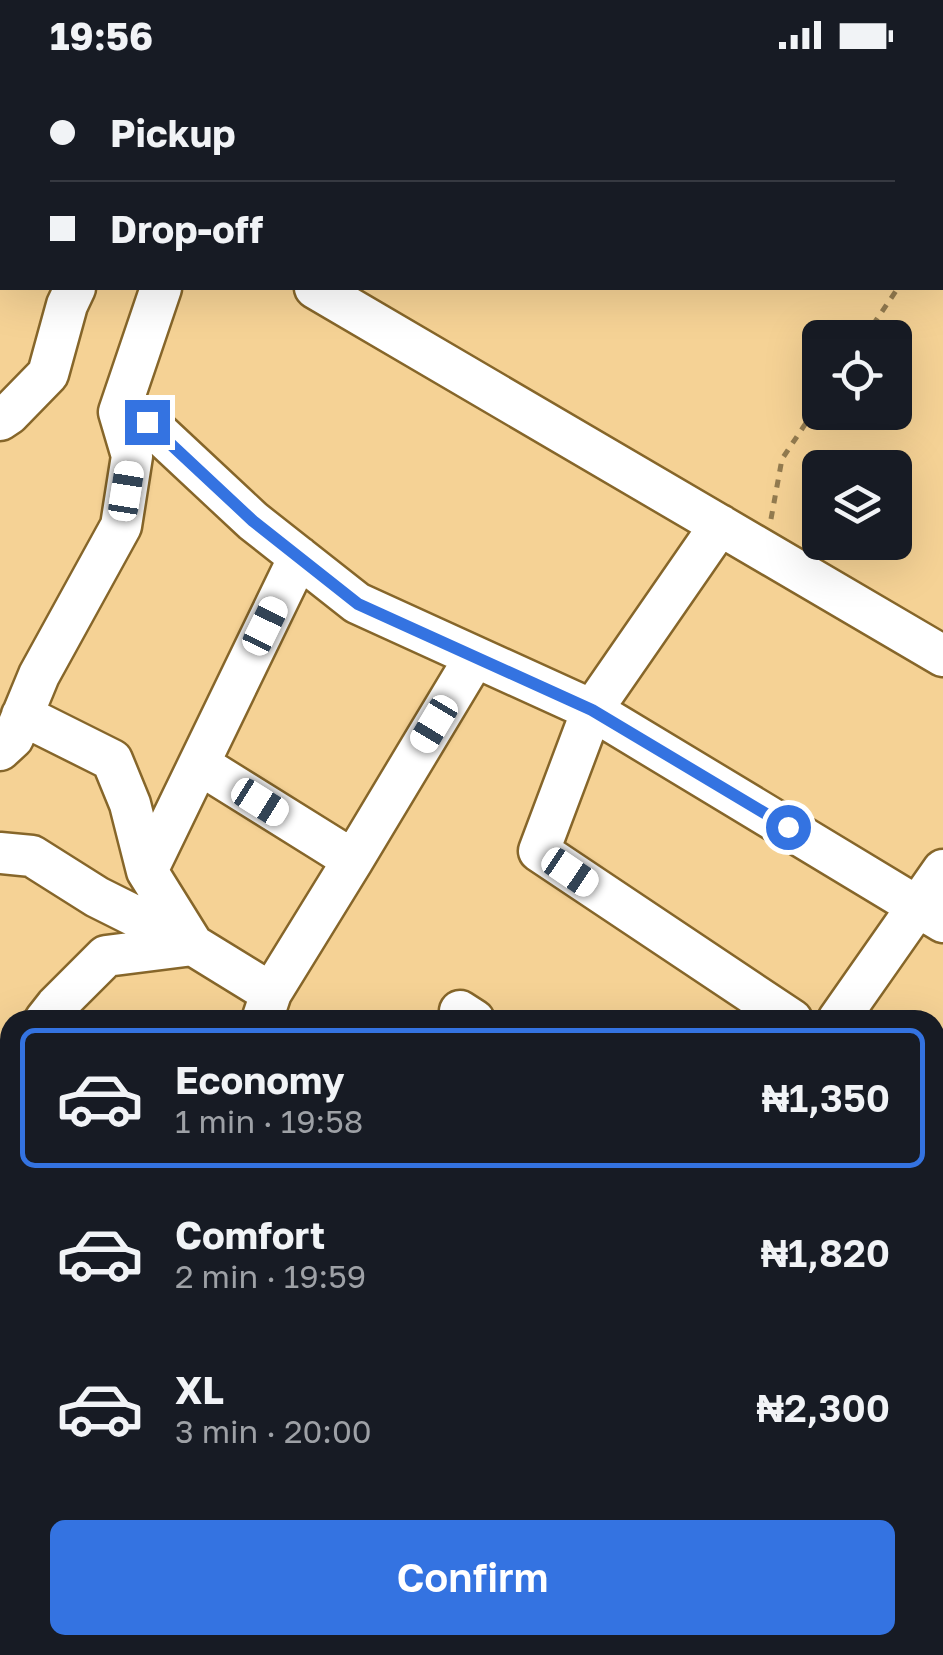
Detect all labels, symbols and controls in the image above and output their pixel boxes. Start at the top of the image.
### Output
text: 19:56 [50,13,153,58]
text: Pickup [110,110,236,155]
text: Drop-off [110,206,263,251]
map controls [802,320,912,560]
button: locate [802,320,912,430]
route end [125,400,170,445]
button: layers [802,450,912,560]
car [106,459,146,523]
car [238,592,292,660]
car [406,691,462,757]
car [227,773,293,831]
route start [766,805,811,850]
car [537,843,603,901]
icon: car [55,1053,145,1143]
text: Economy [175,1057,344,1102]
text: ₦1,350 [762,1075,890,1120]
text: 1 min · 19:58 [175,1102,363,1140]
icon: car [55,1208,145,1298]
text: Comfort [175,1212,325,1257]
text: ₦1,820 [761,1230,890,1275]
text: 2 min · 19:59 [175,1257,366,1295]
icon: car [55,1363,145,1453]
text: XL [175,1367,224,1412]
text: ₦2,300 [756,1385,890,1430]
text: 3 min · 20:00 [175,1412,372,1450]
button: Confirm [50,1520,895,1635]

